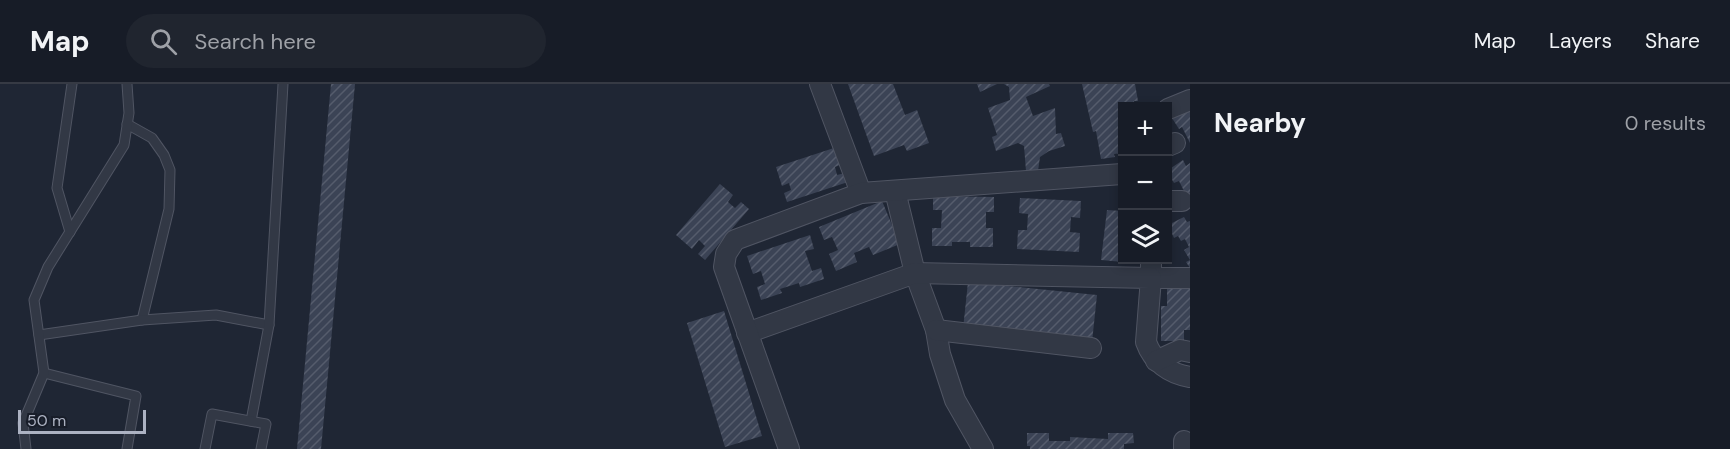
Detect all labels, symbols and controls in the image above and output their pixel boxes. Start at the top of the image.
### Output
search box [126,14,546,68]
text: Map [30,23,90,60]
icon: search [147,25,180,58]
text: Search here [195,27,316,56]
text: Map [1474,27,1516,55]
text: Layers [1549,27,1612,55]
text: Share [1645,27,1700,55]
map controls [1118,102,1172,264]
button: + [1118,102,1172,156]
text: Nearby [1214,106,1306,140]
text: 0 results [1625,110,1706,136]
button: − [1118,156,1172,210]
button: layers [1118,210,1172,264]
scale bar [18,407,146,434]
text: 50 m [27,410,66,431]

